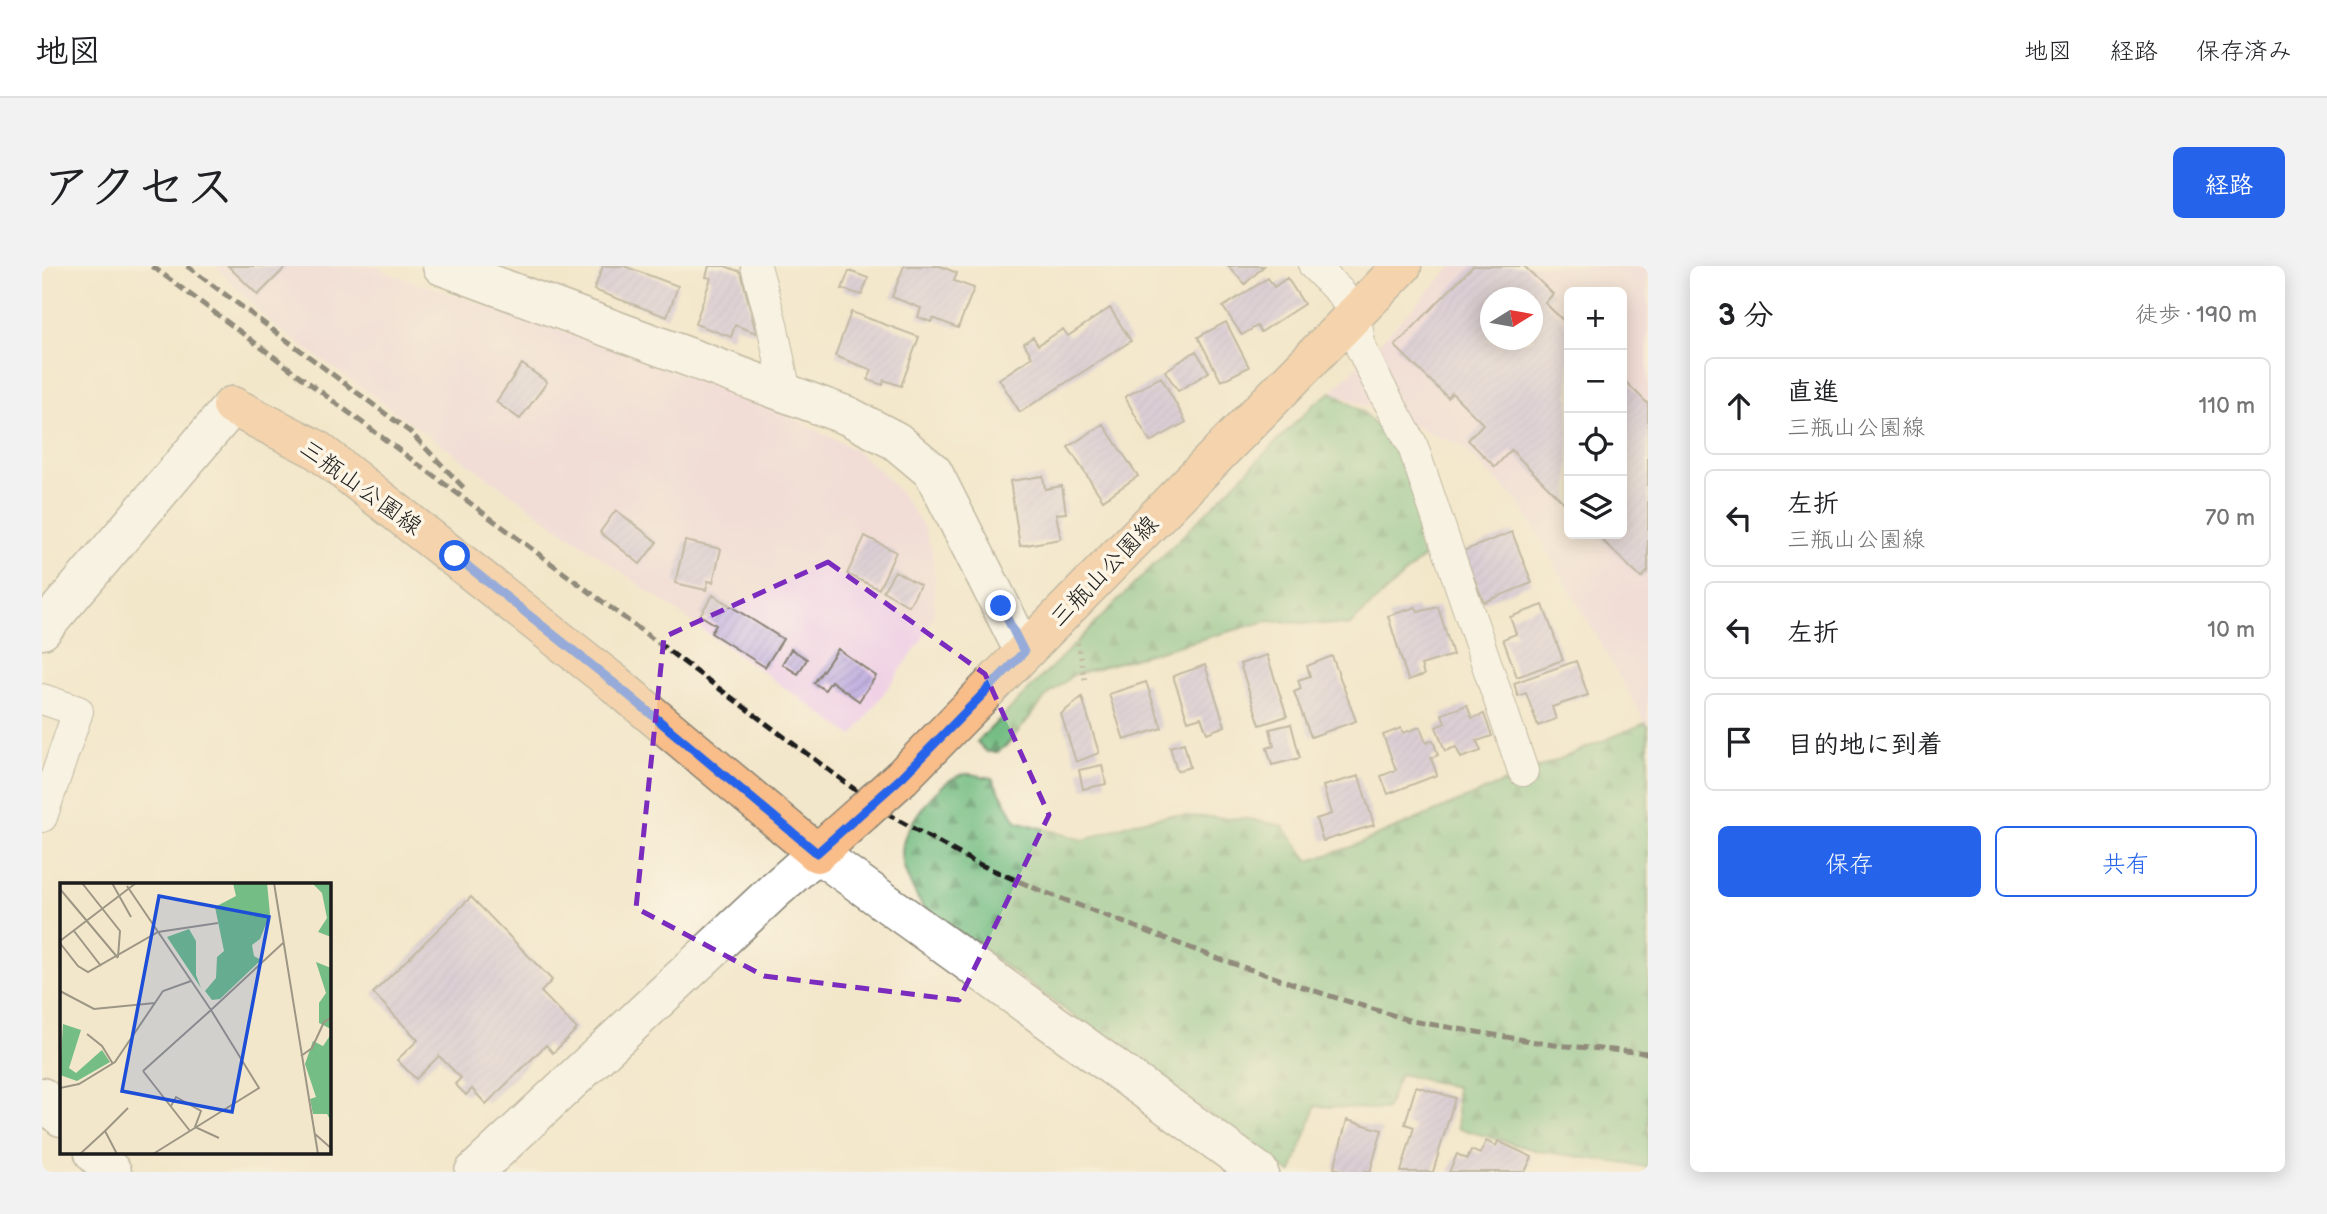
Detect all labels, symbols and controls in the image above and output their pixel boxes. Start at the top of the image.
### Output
text: 地図 [35,32,101,72]
text: 地図 [2024,37,2072,66]
text: 経路 [2110,37,2158,66]
text: 保存済み [2196,37,2292,66]
button: 経路 [2173,147,2285,218]
text: アクセス [42,159,235,218]
north arrow [1480,287,1543,350]
map controls [1564,287,1627,539]
button: + [1564,287,1627,350]
text: 3 分 [1718,298,1774,334]
text: 徒歩 · 190 m [2135,301,2257,329]
button: − [1564,350,1627,413]
text: 直進 [1787,377,1839,408]
icon: ahead [1720,387,1758,425]
text: 110 m [2198,392,2255,420]
button: locate [1564,413,1627,476]
text: 三瓶山公園線 [1787,414,1925,442]
street label: 三瓶山公園線 [294,433,427,541]
button: layers [1564,476,1627,539]
text: 左折 [1787,489,1839,520]
icon: left [1720,499,1758,537]
text: 70 m [2205,504,2255,532]
street label: 三瓶山公園線 [1044,509,1165,633]
text: 三瓶山公園線 [1787,526,1925,554]
route start [439,540,470,571]
route end [985,590,1016,621]
icon: left [1720,611,1758,649]
text: 10 m [2207,616,2255,644]
text: 左折 [1787,618,1839,649]
icon: arrive [1720,723,1758,761]
text: 目的地に到着 [1787,730,1943,761]
button: 保存 [1718,826,1981,897]
button: 共有 [1995,826,2257,897]
inset map [60,883,331,1154]

